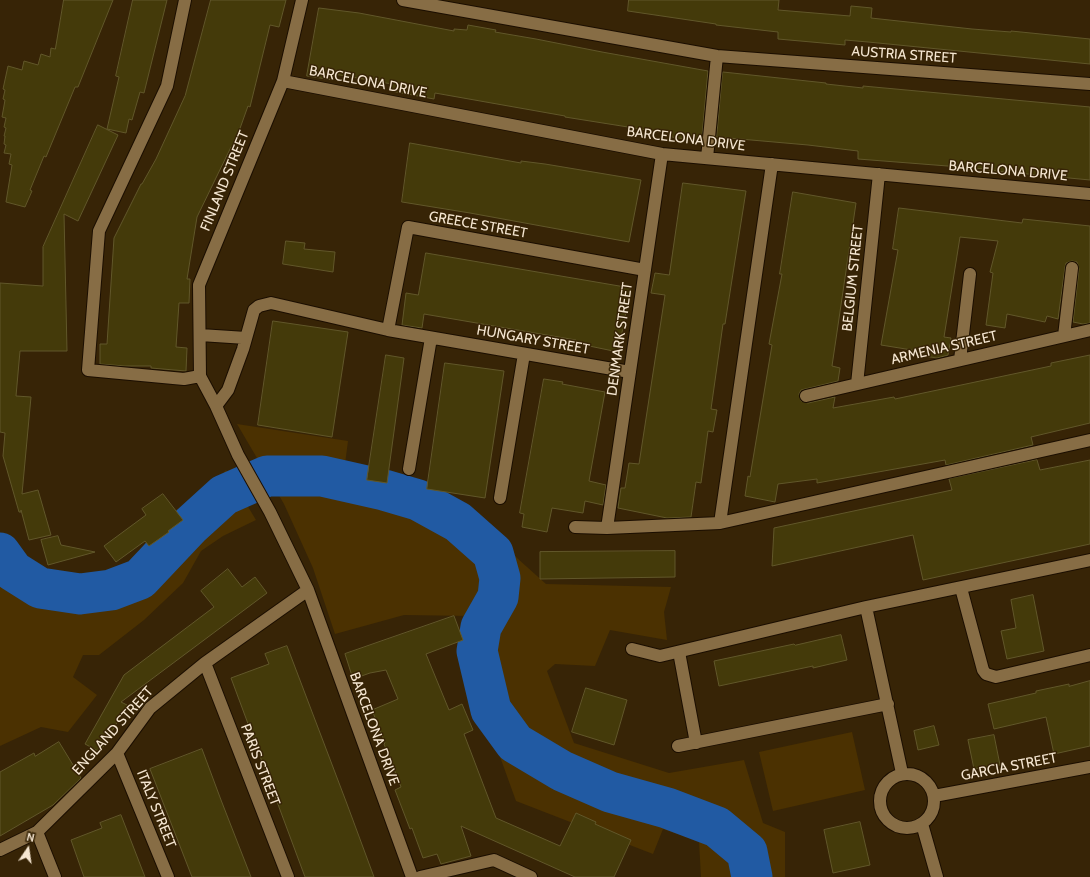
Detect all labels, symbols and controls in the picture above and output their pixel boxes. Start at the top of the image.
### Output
street label: AUSTRIA STREET [851,43,957,67]
street label: BARCELONA DRIVE [308,62,428,102]
street label: BARCELONA DRIVE [626,123,746,155]
street label: FINLAND STREET [197,128,253,234]
street label: BARCELONA DRIVE [948,157,1068,185]
street label: GREECE STREET [427,208,529,242]
street label: BELGIUM STREET [839,224,867,332]
street label: DENMARK STREET [604,281,636,397]
street label: HUNGARY STREET [475,322,591,358]
street label: ARMENIA STREET [889,328,999,368]
street label: BARCELONA DRIVE [346,670,402,788]
street label: ENGLAND STREET [69,683,157,779]
street label: PARIS STREET [237,722,283,808]
street label: GARCIA STREET [960,749,1058,785]
street label: ITALY STREET [133,768,179,850]
north arrow [8,829,48,869]
text: N [25,830,36,845]

